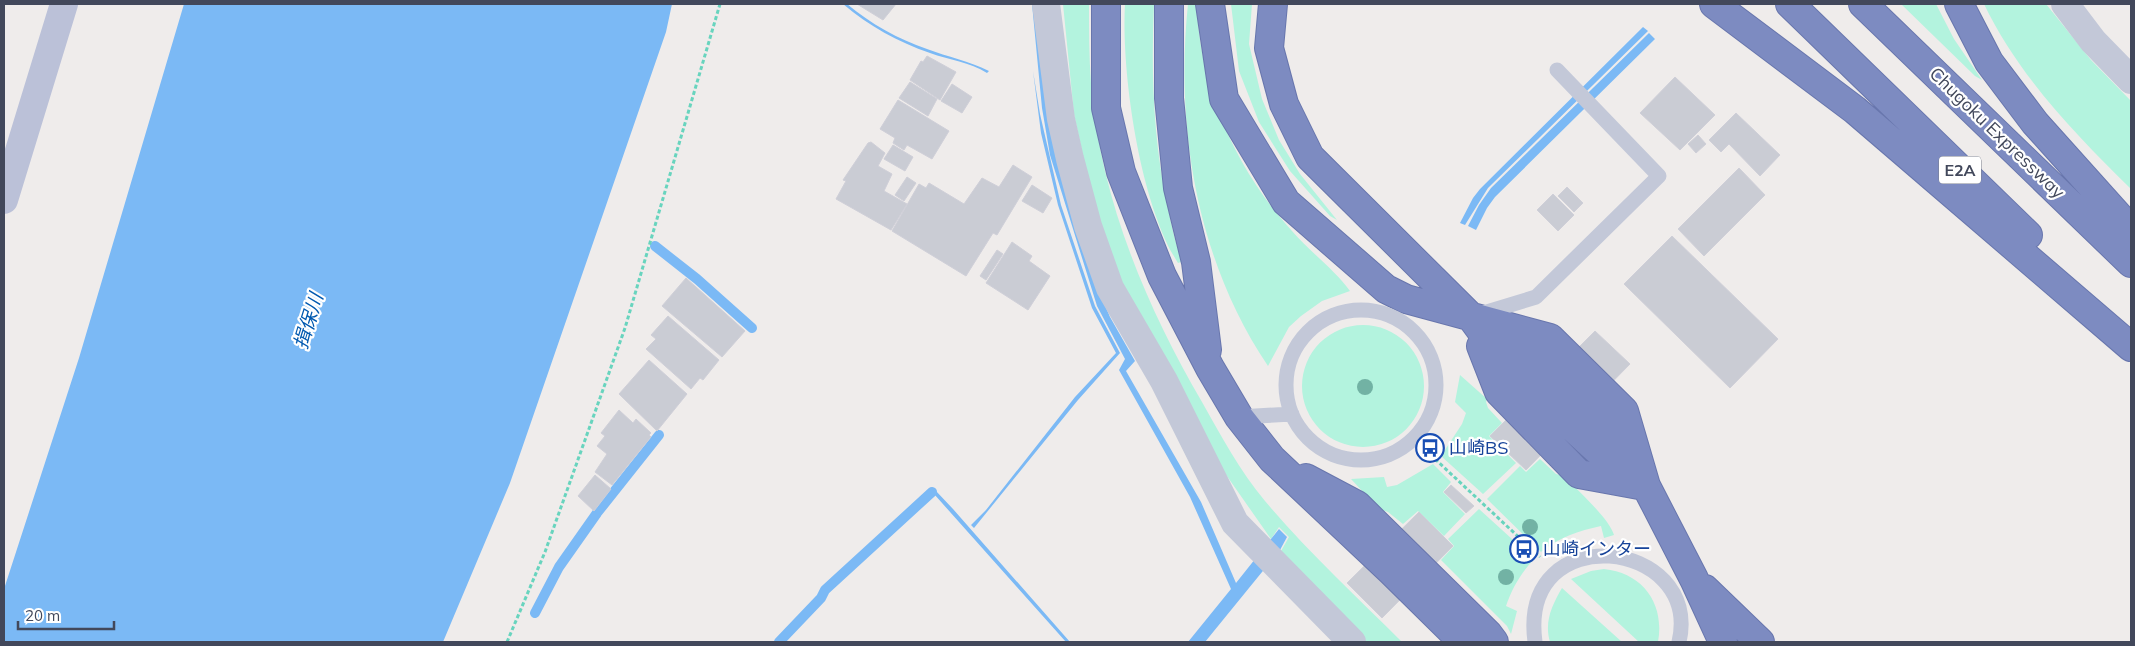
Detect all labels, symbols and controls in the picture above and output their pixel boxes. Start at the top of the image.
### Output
street label: Chugoku Expressway [1925,62,2070,204]
road number: E2A [1939,156,1981,184]
water label: 揖保川 [288,288,328,352]
bus stop icon: 山崎BS [1415,433,1445,463]
place label: 山崎BS [1449,436,1508,459]
bus stop icon: 山崎インター [1509,534,1539,564]
place label: 山崎インター [1543,537,1651,560]
scale bar [18,598,114,630]
text: 20 m [25,606,60,625]

